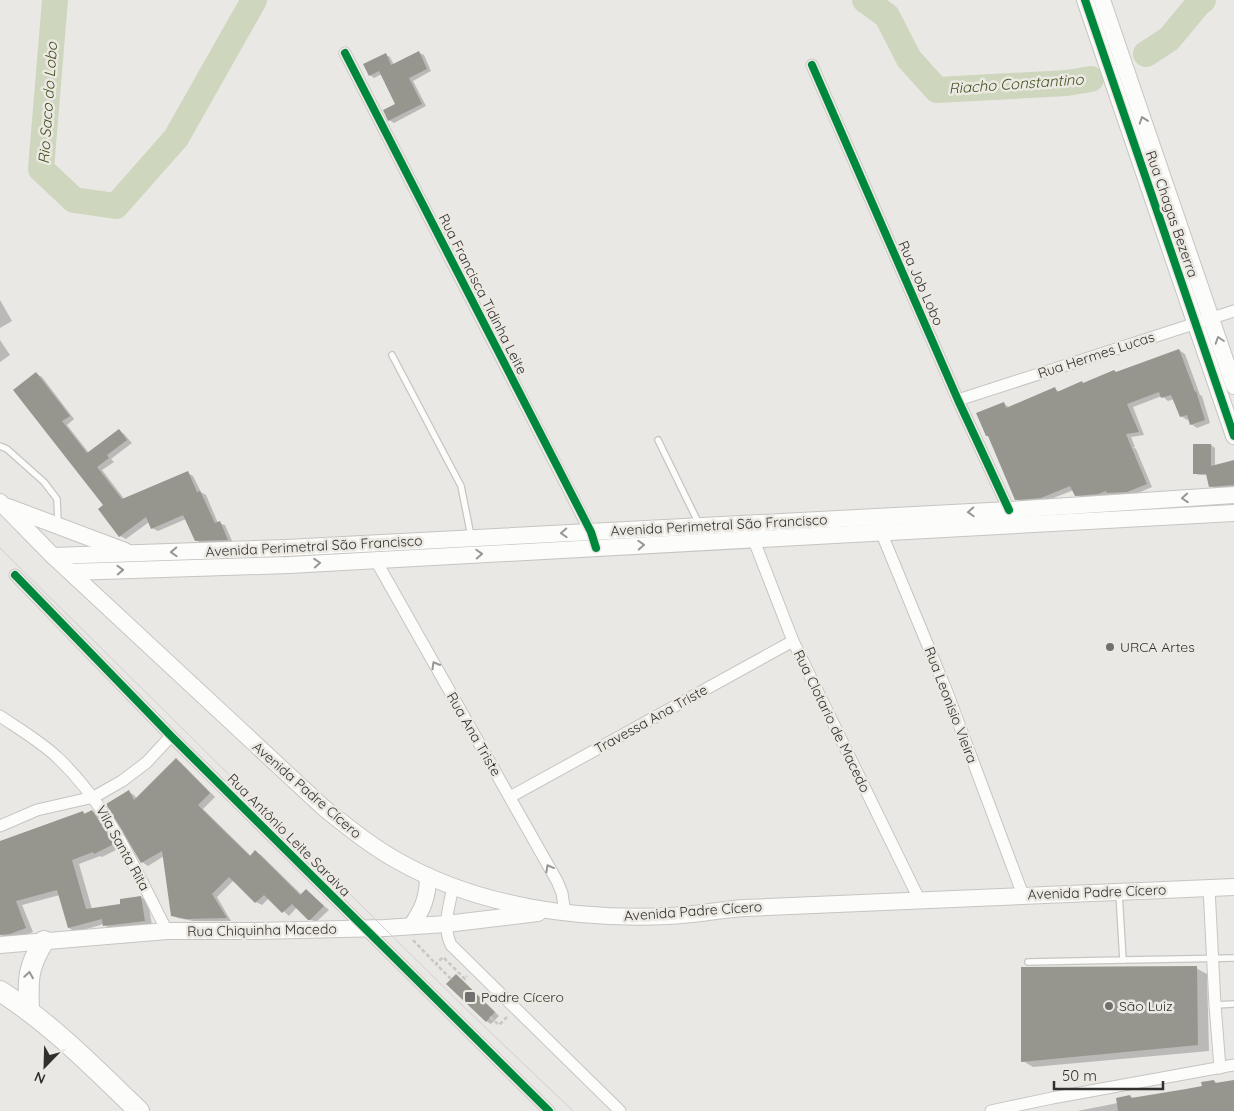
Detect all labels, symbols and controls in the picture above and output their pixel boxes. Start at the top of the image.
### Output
water label: Rio Saco do Lobo [34,40,61,165]
water label: Riacho Constantino [948,69,1085,98]
one-way arrow [1139,116,1149,125]
street label: Rua Chagas Bezerra [1142,148,1202,280]
street label: Rua Francisca Tidinha Leite [435,211,531,377]
street label: Rua Job Lobo [894,238,948,328]
street label: Rua Hermes Lucas [1035,328,1157,382]
one-way arrow [1214,336,1224,345]
one-way arrow [1181,493,1189,504]
one-way arrow [967,506,975,517]
street label: Avenida Perimetral São Francisco [610,510,828,540]
one-way arrow [560,528,568,538]
street label: Avenida Perimetral São Francisco [205,531,423,561]
one-way arrow [638,540,646,551]
one-way arrow [170,547,178,558]
one-way arrow [475,548,483,559]
one-way arrow [313,557,321,568]
one-way arrow [116,565,124,576]
place label: URCA Artes [1120,638,1195,656]
marker: URCA Artes [1104,641,1116,653]
street label: Rua Leonisio Vieira [921,644,981,766]
street label: Rua Clotario de Macedo [790,647,874,795]
one-way arrow [431,662,441,671]
street label: Travessa Ana Triste [591,680,711,758]
street label: Rua Ana Triste [443,689,505,779]
street label: Avenida Padre Cícero [249,738,365,842]
street label: Rua Antônio Leite Saraiva [224,770,354,900]
street label: Vila Santa Rita [92,802,154,894]
one-way arrow [545,864,555,873]
street label: Avenida Padre Cícero [1027,881,1167,903]
street label: Avenida Padre Cícero [623,897,763,925]
street label: Rua Chiquinha Macedo [187,920,337,940]
one-way arrow [24,970,34,979]
place label: Padre Cícero [481,988,564,1006]
marker: Padre Cícero [463,990,477,1004]
place label: São Luiz [1119,997,1173,1015]
marker: São Luiz [1103,1000,1115,1012]
north arrow [20,1041,70,1091]
scale bar [1054,1058,1163,1090]
text: 50 m [1062,1066,1097,1085]
text: N [32,1068,48,1088]

